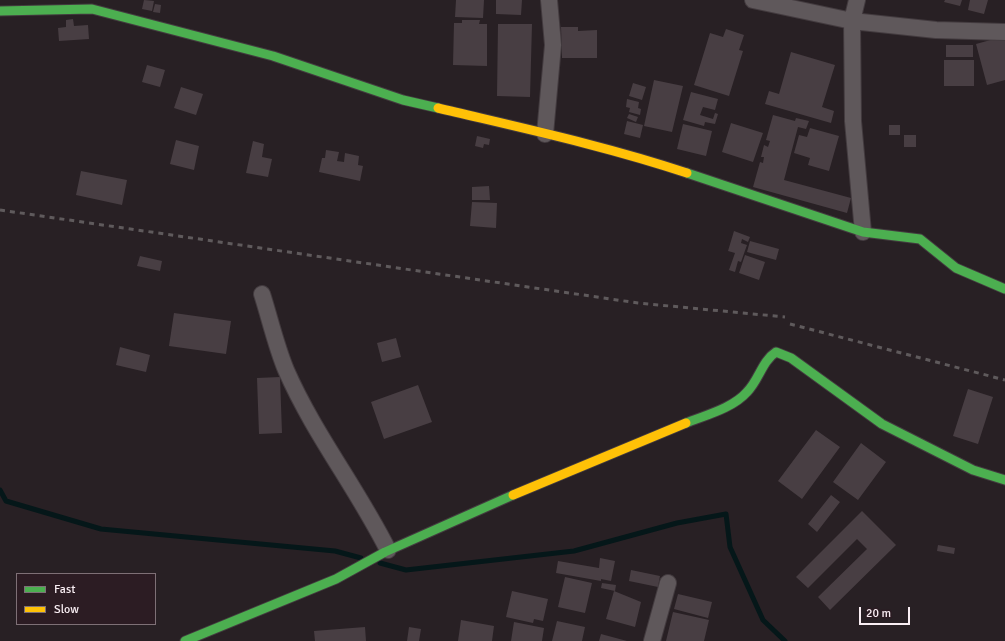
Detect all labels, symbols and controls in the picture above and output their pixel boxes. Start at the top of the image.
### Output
legend [16,573,156,625]
text: Fast [54,582,75,597]
scale bar [861,599,912,625]
text: Slow [54,602,79,617]
text: 20 m [866,606,891,621]

